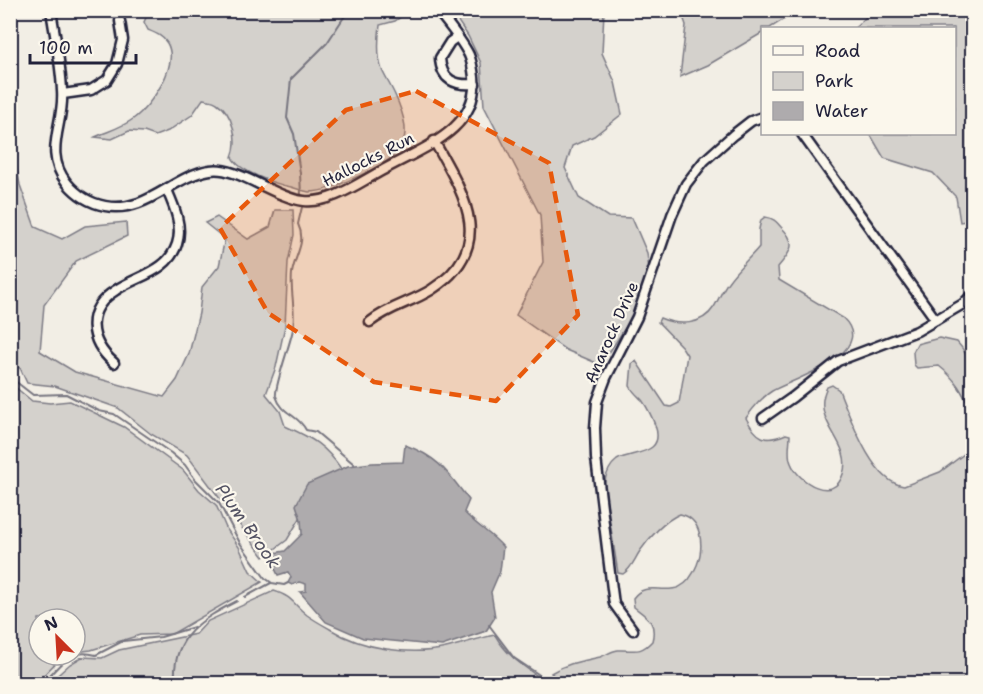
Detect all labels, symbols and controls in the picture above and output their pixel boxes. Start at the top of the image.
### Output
scale bar [30,27,136,65]
legend [761,27,956,135]
text: 100 m [39,36,93,60]
text: Road [815,39,860,63]
text: Park [815,69,854,93]
text: Water [815,99,868,123]
street label: Hallocks Run [319,127,418,192]
street label: Anarock Drive [580,278,643,386]
water label: Plum Brook [210,479,287,574]
north arrow [27,607,87,667]
text: N [41,612,61,636]

